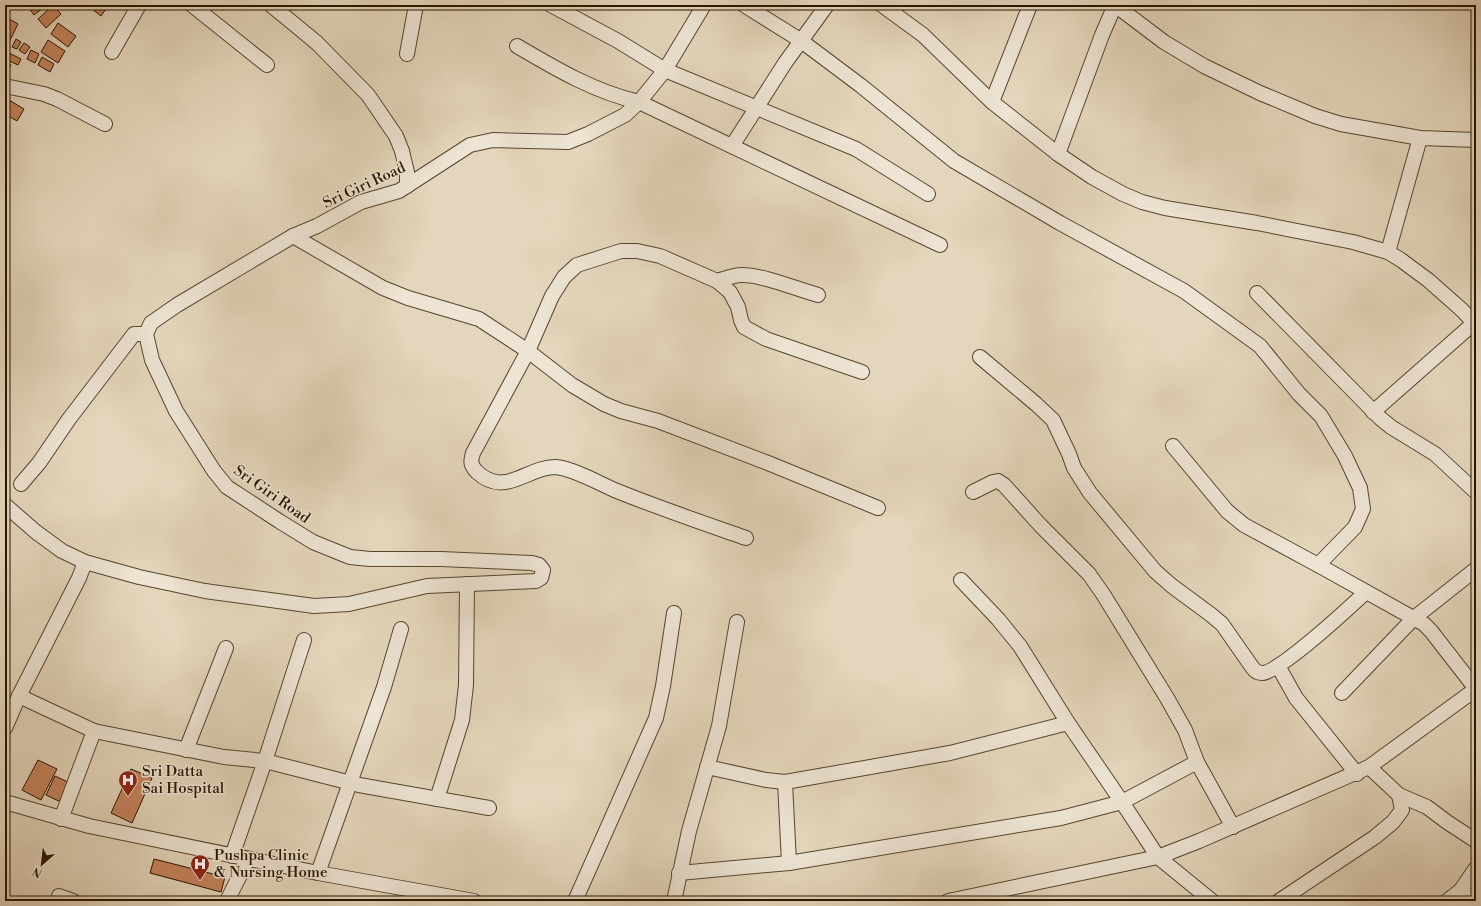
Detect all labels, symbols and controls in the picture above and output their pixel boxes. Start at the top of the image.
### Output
street label: Sri Giri Road [320,158,409,213]
street label: Sri Giri Road [230,461,314,528]
place label: Sri Datta Sai Hospital [142,762,225,798]
hospital icon: Sri Datta Sai Hospital [117,769,139,797]
north arrow [22,844,62,884]
place label: Pushpa Clinic & Nursing Home [214,846,328,882]
hospital icon: Pushpa Clinic & Nursing Home [189,853,211,881]
text: N [30,864,45,880]

